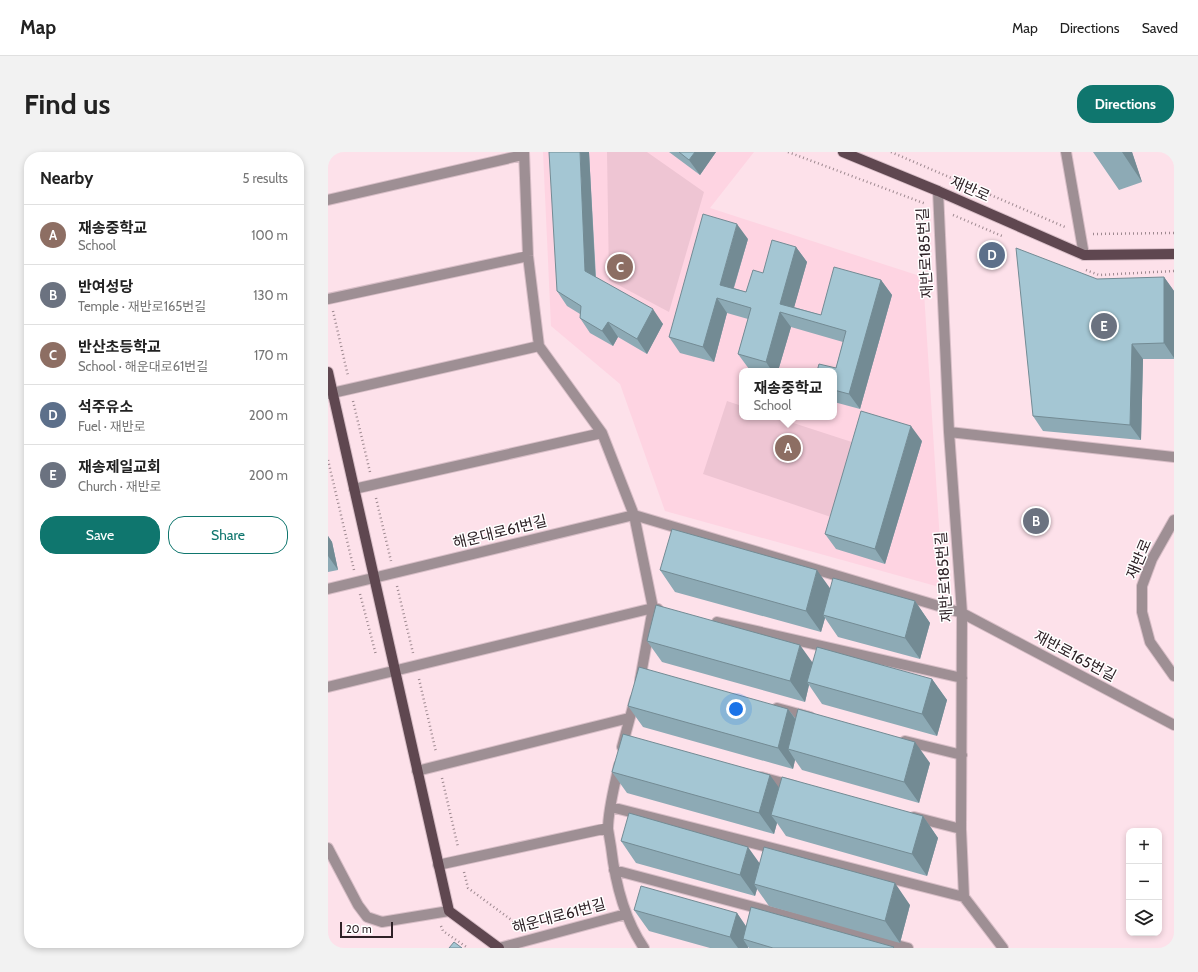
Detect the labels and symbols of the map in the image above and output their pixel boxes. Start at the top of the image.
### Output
street label: 재반로 [947,172,993,206]
street label: 재반로185번길 [914,207,936,299]
pin: D [979,240,1005,270]
pin: C [607,252,633,282]
pin: E [1091,311,1117,341]
pin: A [775,433,801,463]
pin: B [1023,506,1049,536]
street label: 해운대로61번길 [451,512,549,552]
street label: 재반로185번길 [932,531,956,623]
street label: 재반로 [1123,536,1155,582]
street label: 재반로165번길 [1031,627,1119,685]
your location [726,699,746,719]
street label: 해운대로61번길 [510,895,608,937]
scale bar [340,920,393,939]

